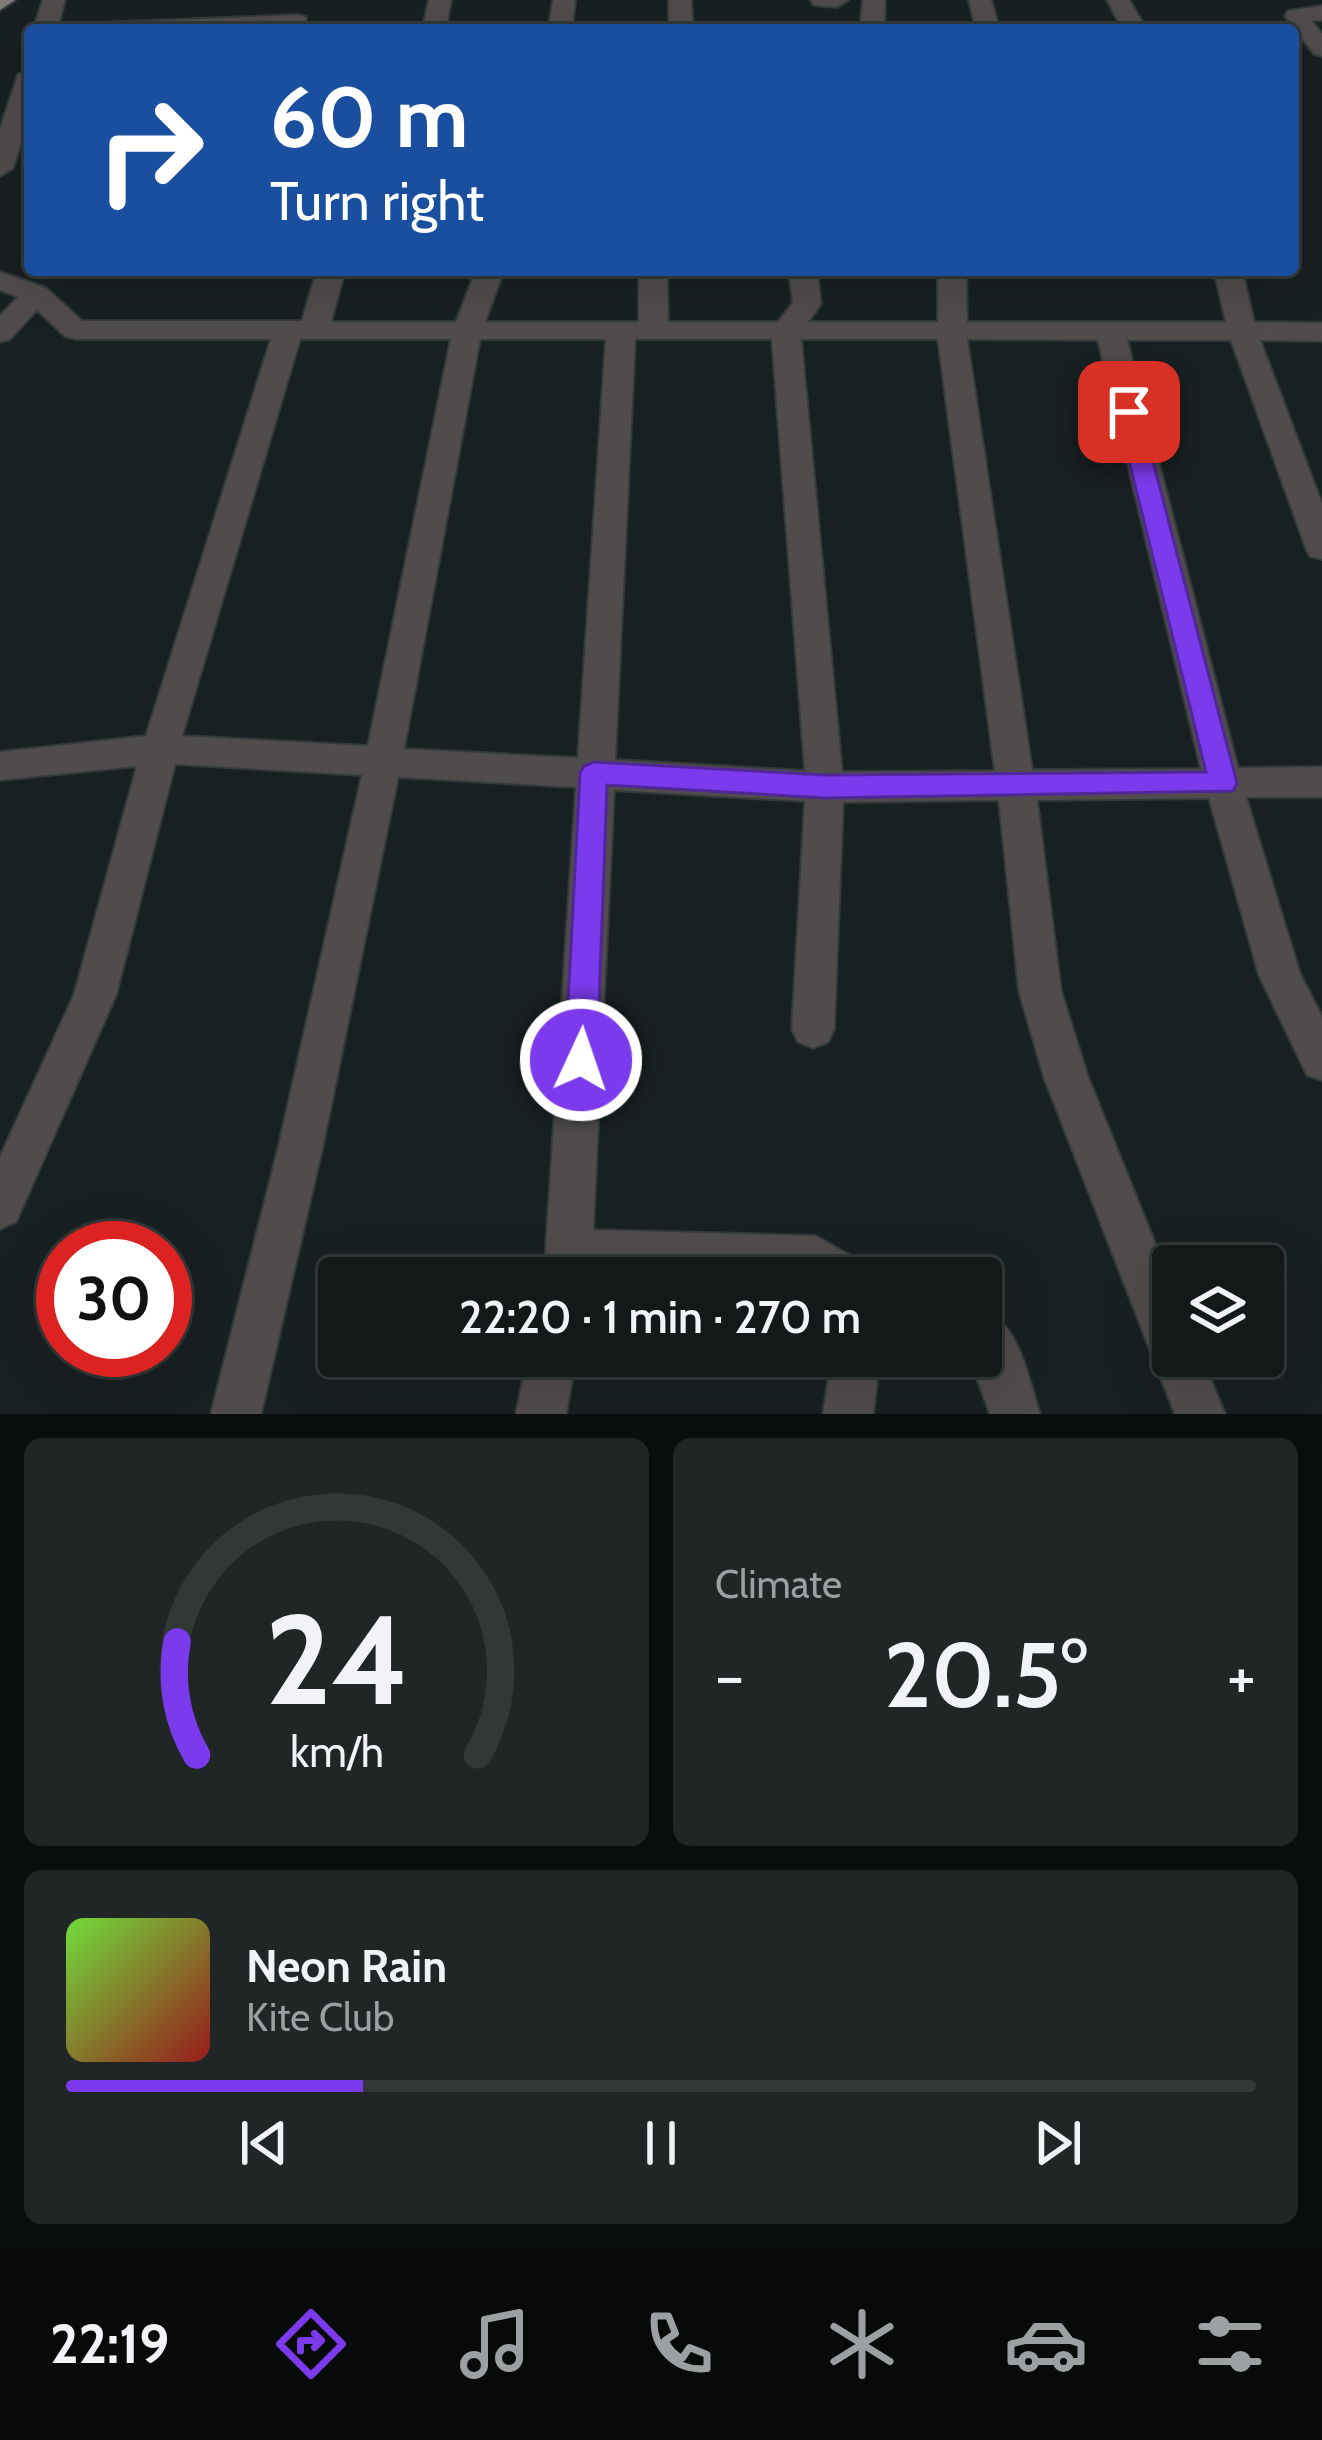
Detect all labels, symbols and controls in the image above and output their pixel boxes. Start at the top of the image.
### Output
text: 60 m [270,66,468,168]
icon: right [72,72,228,228]
text: Turn right [270,168,484,234]
pin [1078,361,1180,463]
icon: arrive [1096,379,1162,445]
position arrow [518,997,644,1123]
speed limit sign: 30 [36,1221,192,1377]
map controls [1152,1245,1284,1377]
button: layers [1152,1245,1284,1377]
text: 22:20 · 1 min · 270 m [459,1290,861,1344]
text: Climate [715,1560,842,1608]
text: 24 [265,1584,408,1735]
text: 20.5° [884,1620,1087,1730]
text: − [715,1635,744,1716]
text: + [1227,1635,1256,1716]
text: km/h [290,1726,383,1778]
text: Neon Rain [246,1939,447,1993]
text: Kite Club [246,1993,394,2041]
icon: previous [231,2110,297,2176]
icon: pause [628,2110,694,2176]
icon: next [1025,2110,1091,2176]
icon: directions [269,2302,353,2386]
icon: music [453,2302,537,2386]
icon: phone [637,2302,721,2386]
icon: climate [820,2302,904,2386]
icon: car [1004,2302,1088,2386]
icon: filters [1188,2302,1272,2386]
text: 22:19 [50,2311,169,2377]

